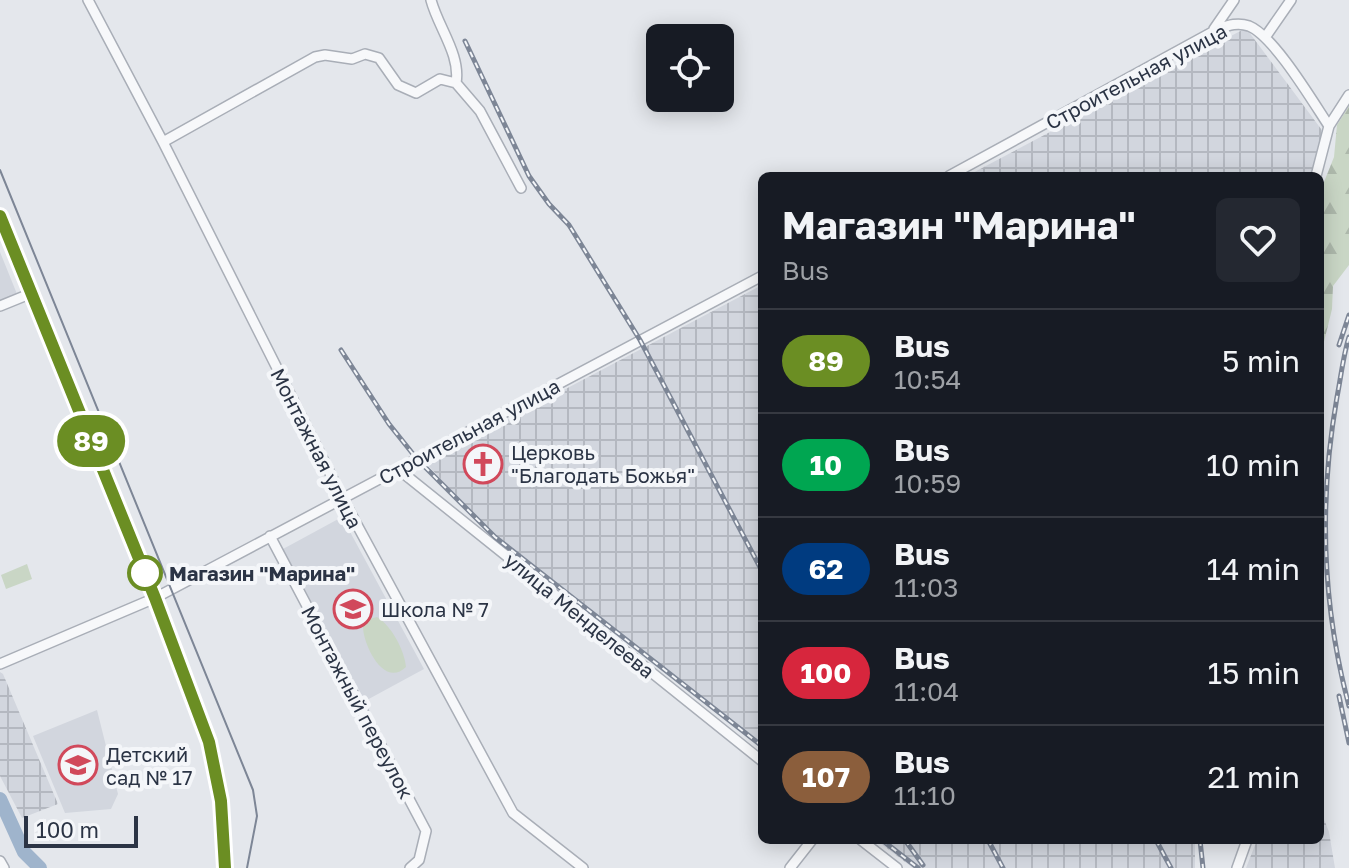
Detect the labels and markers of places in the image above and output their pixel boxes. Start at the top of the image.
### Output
place label: Церковь "Благодать Божья" [511,440,695,487]
church icon: Церковь "Благодать Божья" [462,443,504,485]
marker: Магазин "Марина" [128,556,162,590]
place label: Магазин "Марина" [169,561,355,585]
school or university icon: Школа № 7 [332,588,374,630]
place label: Школа № 7 [381,597,489,621]
place label: Детский сад № 17 [106,742,193,789]
school or university icon: Детский сад № 17 [57,744,99,786]

